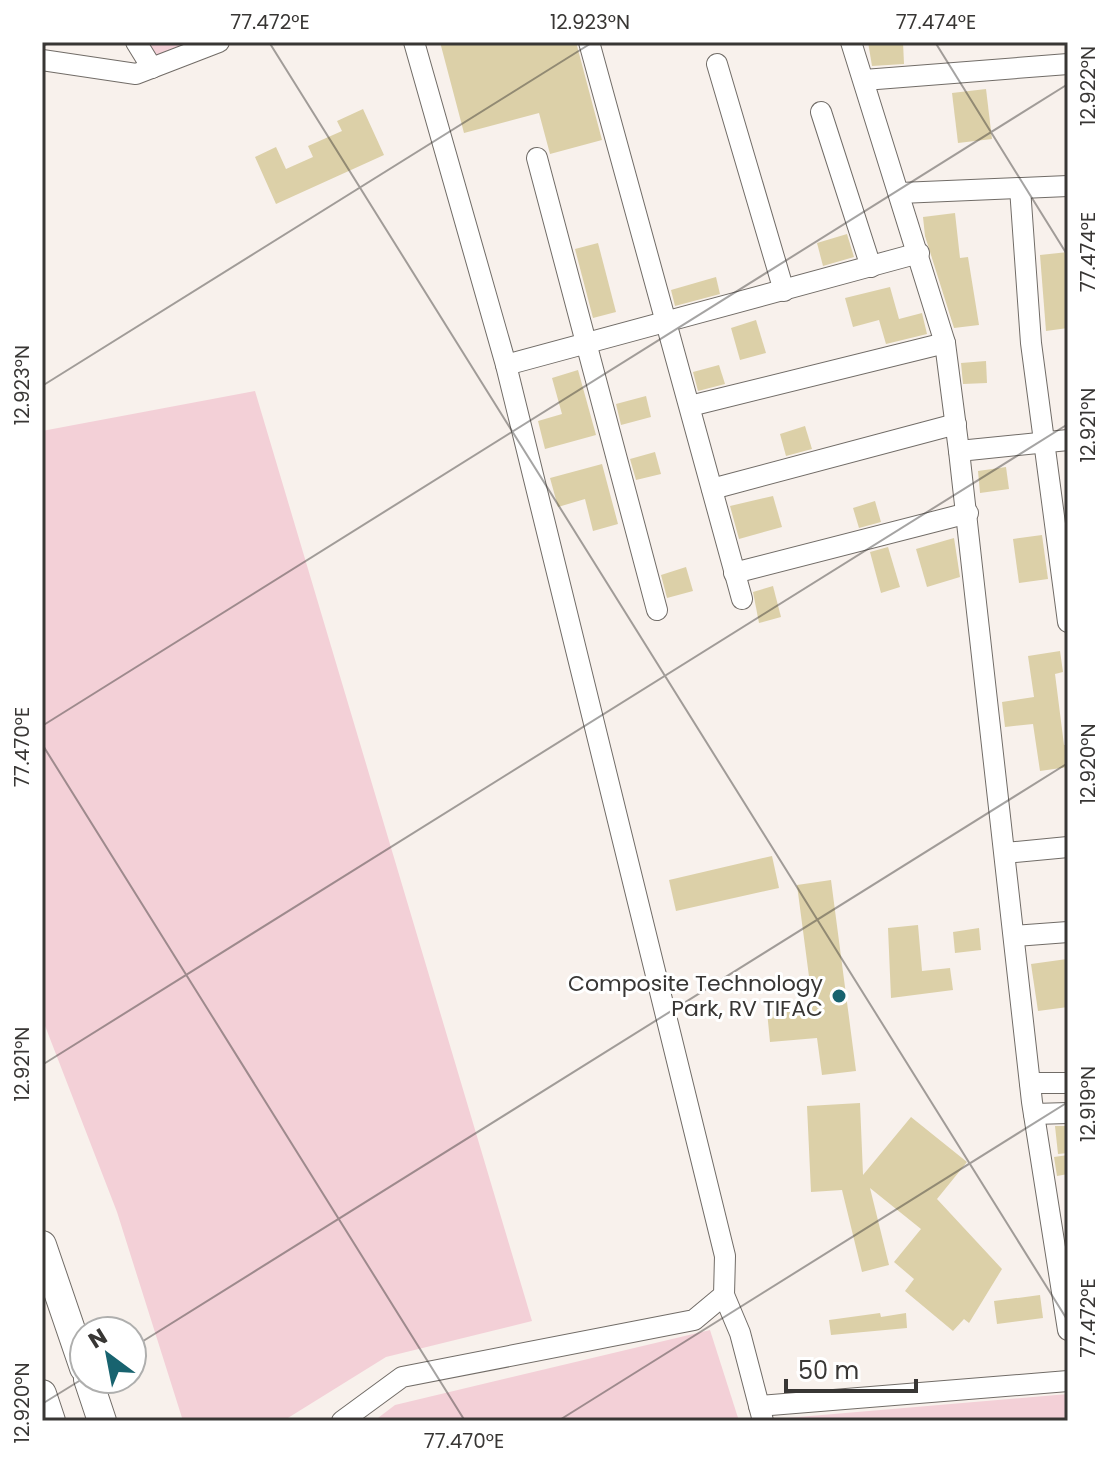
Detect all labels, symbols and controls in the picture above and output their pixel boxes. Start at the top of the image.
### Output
text: 77.472°E [230,8,310,36]
text: 12.923°N [550,8,630,36]
text: 77.474°E [896,8,976,36]
text: 12.922°N [1074,46,1102,126]
text: 77.474°E [1074,212,1102,292]
text: 12.923°N [8,345,36,425]
text: 12.921°N [1074,388,1102,462]
text: 77.470°E [8,707,36,787]
text: 12.920°N [1074,723,1102,805]
place label: Composite Technology Park, RV TIFAC [568,968,824,1024]
marker: Composite Technology Park, RV TIFAC [830,987,848,1005]
text: 12.921°N [8,1027,36,1101]
text: 12.919°N [1074,1066,1102,1142]
text: 77.472°E [1074,1278,1102,1358]
north arrow [68,1315,148,1395]
text: N [82,1321,113,1356]
scale bar [786,1343,916,1393]
text: 50 m [798,1354,859,1387]
text: 12.920°N [8,1362,36,1444]
text: 77.470°E [424,1427,504,1455]

